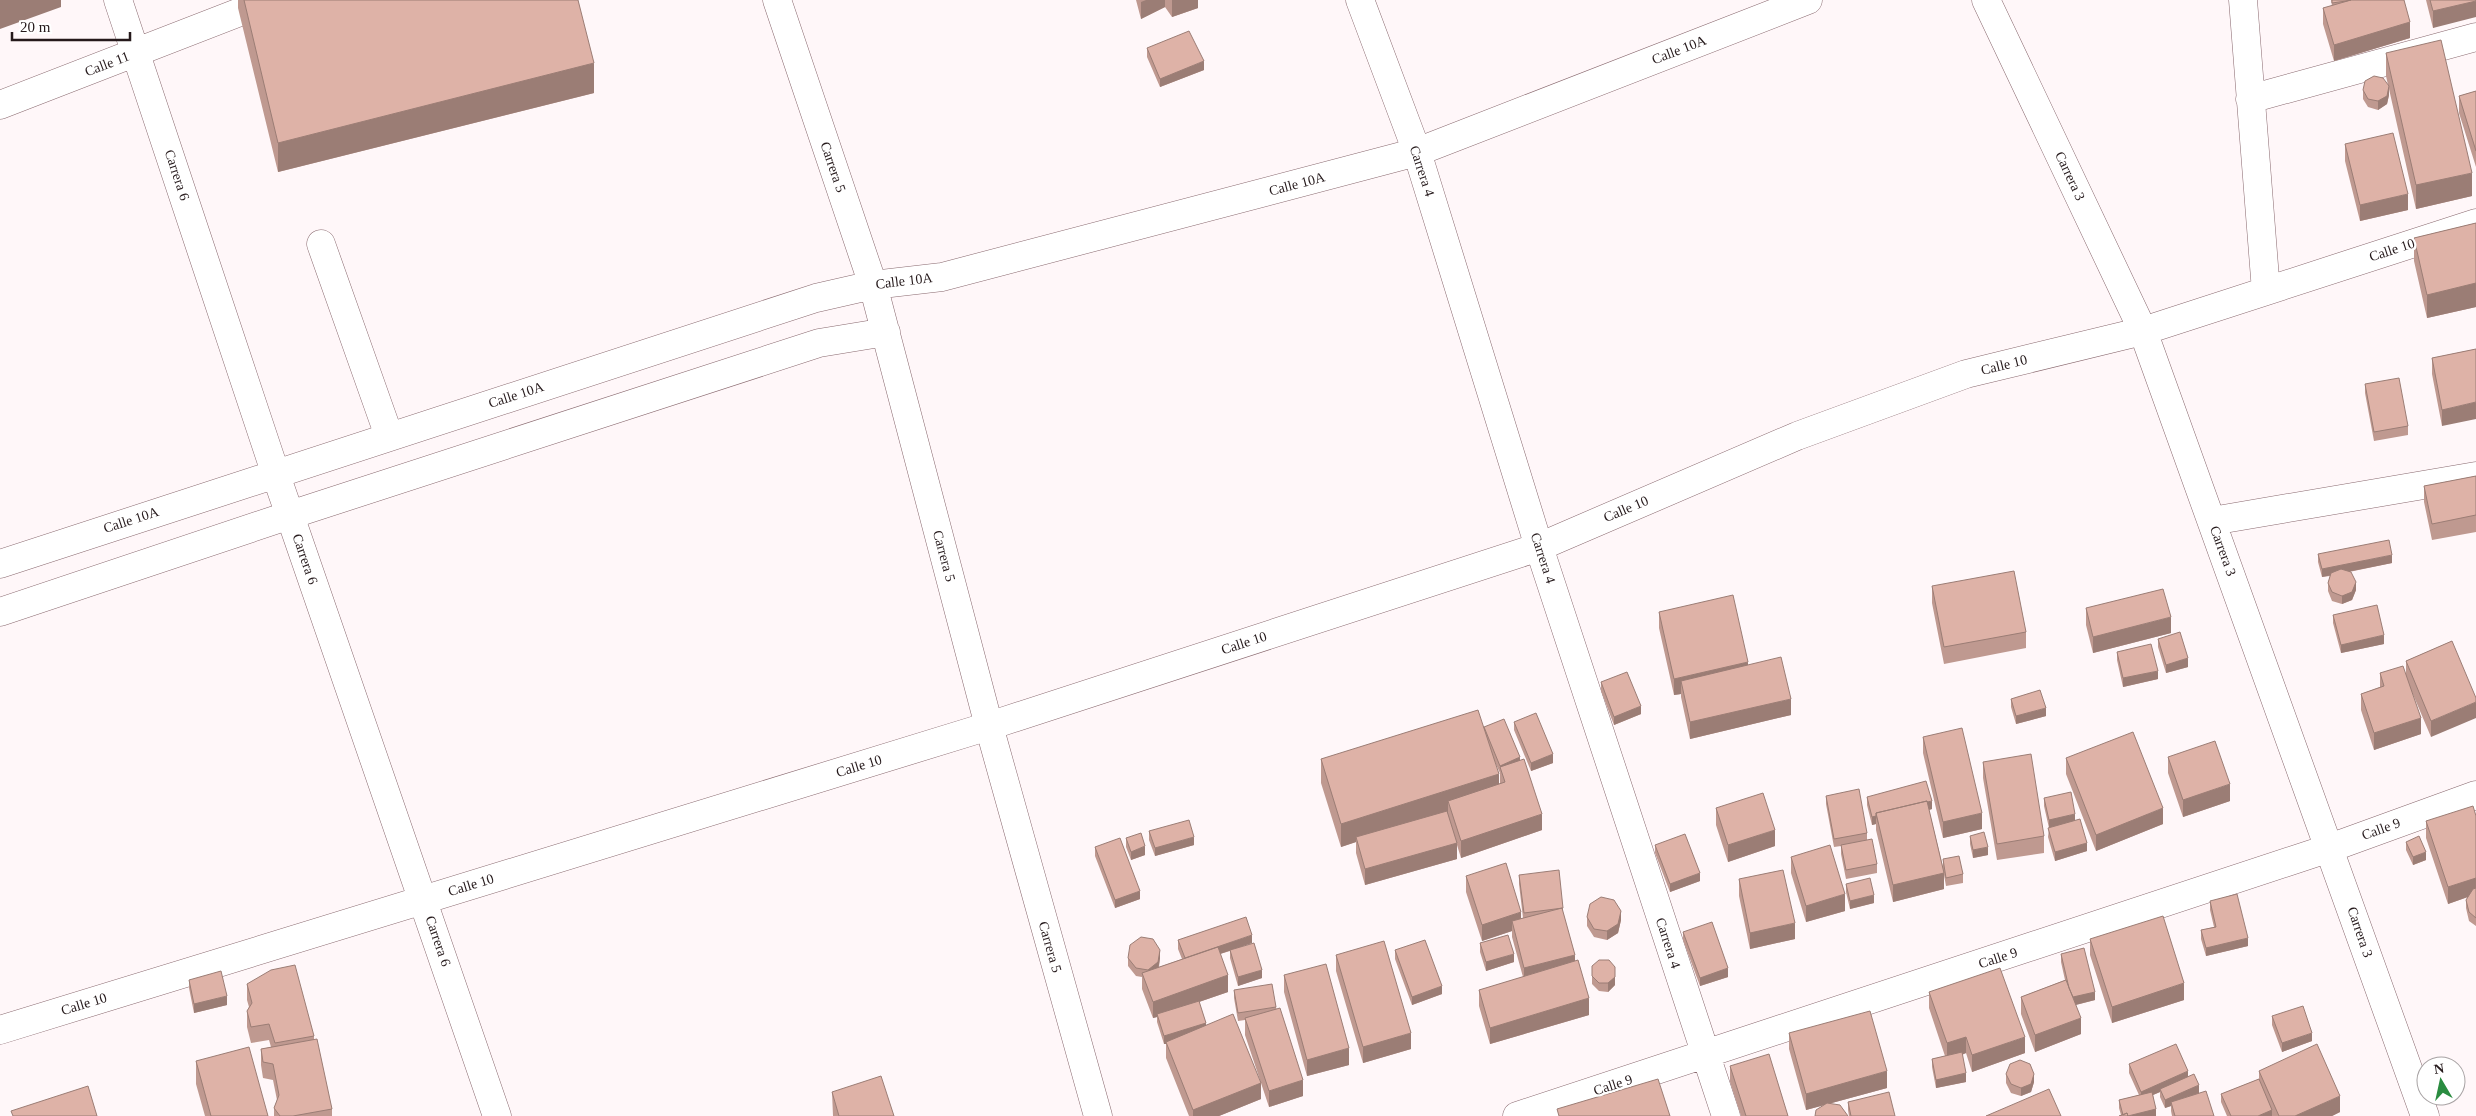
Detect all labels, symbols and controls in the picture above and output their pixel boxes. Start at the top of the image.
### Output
scale bar [12,10,130,42]
text: 20 m [20,19,51,35]
street label: Calle 10A [1650,32,1709,67]
street label: Calle 11 [83,49,131,79]
street label: Carrera 5 [817,140,849,194]
street label: Carrera 4 [1407,144,1437,198]
street label: Carrera 6 [162,148,192,202]
street label: Carrera 3 [2052,149,2088,203]
street label: Calle 10A [1267,169,1327,199]
street label: Calle 10 [2367,236,2417,264]
street label: Calle 10A [875,270,934,292]
street label: Calle 10 [1979,352,2029,378]
street label: Calle 10A [487,379,546,411]
street label: Calle 10 [1601,493,1651,525]
street label: Calle 10A [102,504,161,536]
street label: Carrera 3 [2207,524,2239,578]
street label: Carrera 5 [930,529,958,583]
street label: Carrera 4 [1528,531,1558,585]
street label: Carrera 6 [289,532,321,586]
street label: Calle 10 [1219,629,1269,657]
street label: Calle 10 [834,752,884,780]
street label: Calle 9 [2360,815,2402,843]
street label: Calle 10 [446,871,496,899]
street label: Carrera 3 [2344,905,2376,959]
street label: Carrera 6 [422,914,454,968]
street label: Carrera 4 [1653,916,1683,970]
street label: Carrera 5 [1036,920,1064,974]
street label: Calle 9 [1977,945,2019,971]
street label: Calle 10 [59,990,109,1018]
north arrow [2416,1056,2466,1106]
text: N [2433,1060,2445,1077]
street label: Calle 9 [1592,1072,1634,1098]

